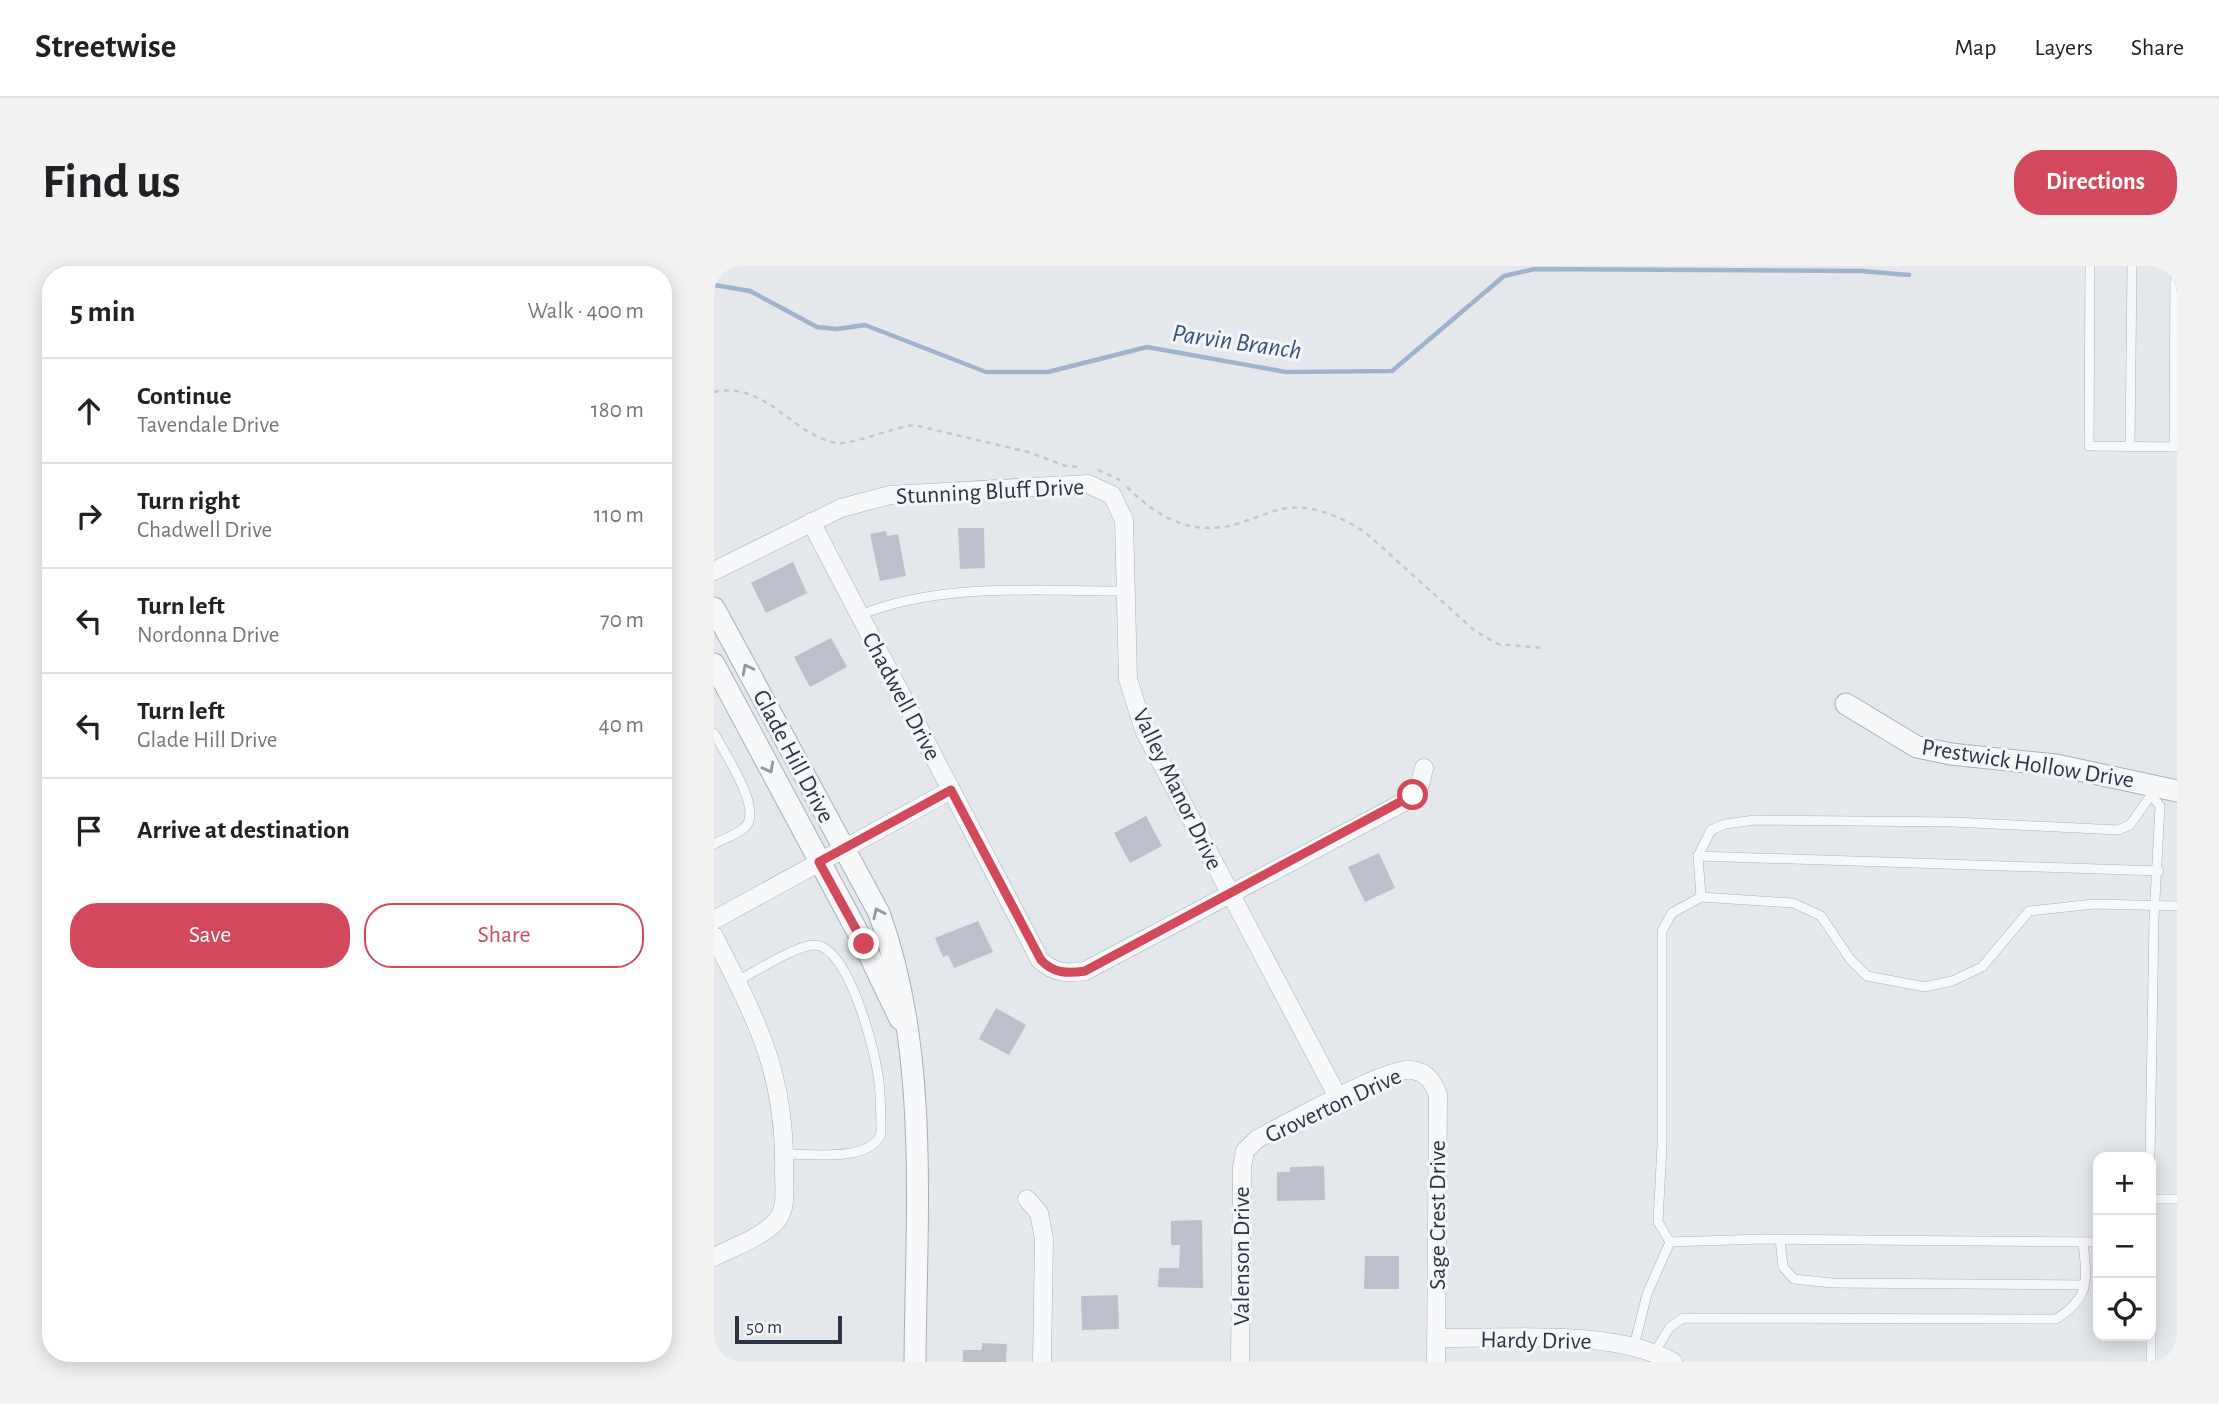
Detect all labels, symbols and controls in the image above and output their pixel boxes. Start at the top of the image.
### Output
text: Streetwise [35,31,176,64]
text: Map [1954,36,1996,60]
text: Layers [2034,36,2093,60]
text: Share [2131,36,2184,60]
button: Directions [2014,150,2177,215]
text: Find us [42,158,181,207]
text: 5 min [70,297,135,327]
text: Walk · 400 m [528,300,644,323]
water label: Parvin Branch [1171,320,1303,364]
text: Continue [137,383,232,409]
icon: ahead [70,392,108,430]
text: 180 m [591,399,644,422]
text: Tavendale Drive [137,414,279,437]
street label: Stunning Bluff Drive [895,475,1085,509]
text: Turn right [137,488,240,514]
icon: right [70,497,108,535]
text: 110 m [594,504,644,527]
text: Chadwell Drive [137,519,272,542]
text: Turn left [137,593,225,619]
icon: left [70,602,108,640]
text: 70 m [600,609,644,632]
text: Nordonna Drive [137,624,279,647]
street label: Chadwell Drive [857,629,945,764]
one-way arrow [742,664,755,676]
street label: Glade Hill Drive [748,686,838,827]
text: Turn left [137,698,225,724]
street label: Valley Manor Drive [1128,705,1226,874]
icon: left [70,707,108,745]
text: 40 m [599,714,644,737]
text: Glade Hill Drive [137,729,277,752]
street label: Prestwick Hollow Drive [1920,735,2136,793]
one-way arrow [761,761,774,773]
route start [1397,779,1428,810]
icon: arrive [70,812,108,850]
text: Arrive at destination [137,817,350,843]
button: Save [70,903,350,968]
button: Share [364,903,644,968]
one-way arrow [872,908,886,920]
route end [848,928,879,959]
street label: Groverton Drive [1262,1064,1405,1148]
street label: Sage Crest Drive [1426,1140,1450,1290]
map controls [2093,1152,2156,1341]
button: + [2093,1152,2156,1215]
street label: Valenson Drive [1230,1186,1254,1326]
button: − [2093,1215,2156,1278]
button: locate [2093,1278,2156,1341]
scale bar [735,1313,842,1345]
text: 50 m [746,1318,782,1337]
street label: Hardy Drive [1480,1328,1592,1354]

